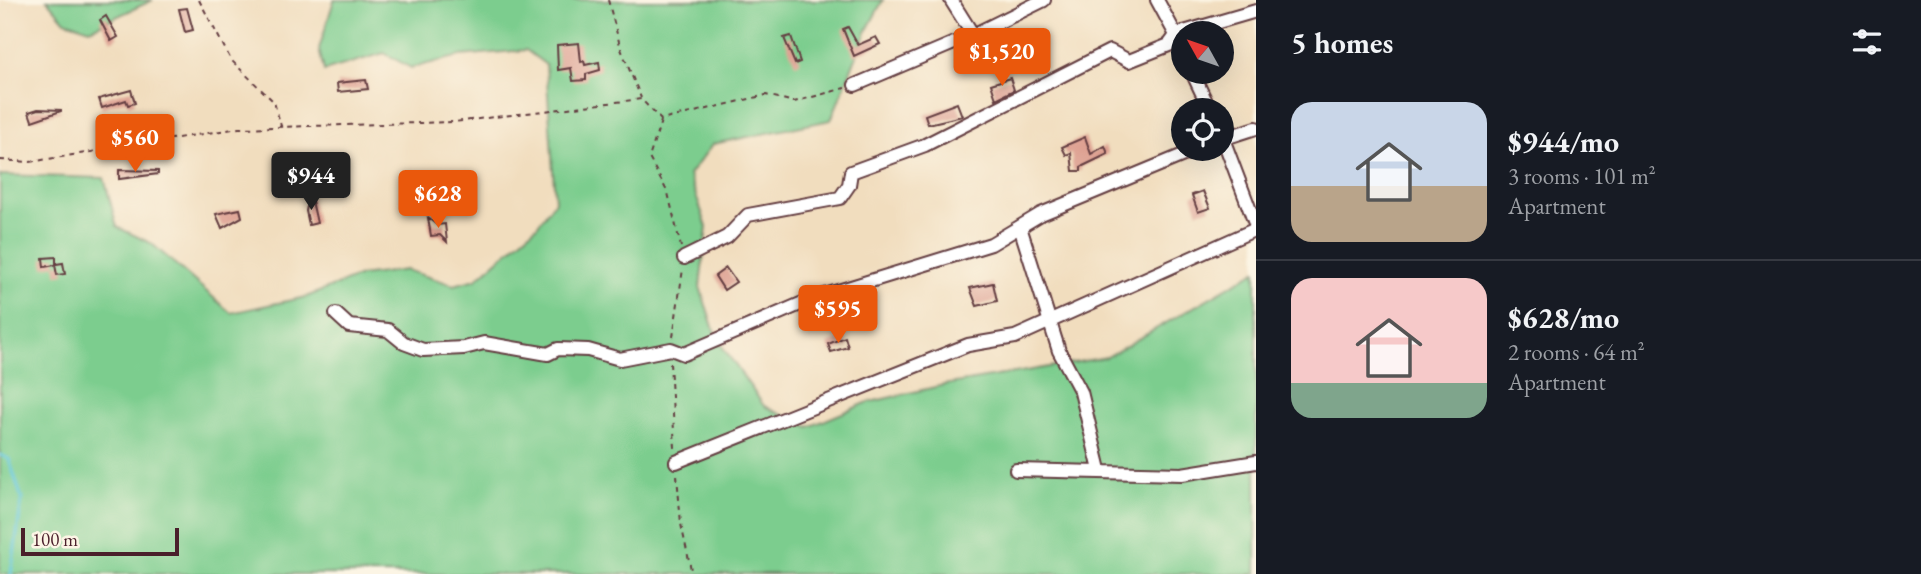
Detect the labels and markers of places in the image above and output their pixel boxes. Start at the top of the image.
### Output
pin: $1,520 [945,28,1059,88]
pin: $560 [94,114,176,174]
pin: $944 [270,152,352,212]
pin: $628 [397,170,479,230]
pin: $595 [797,286,879,345]

